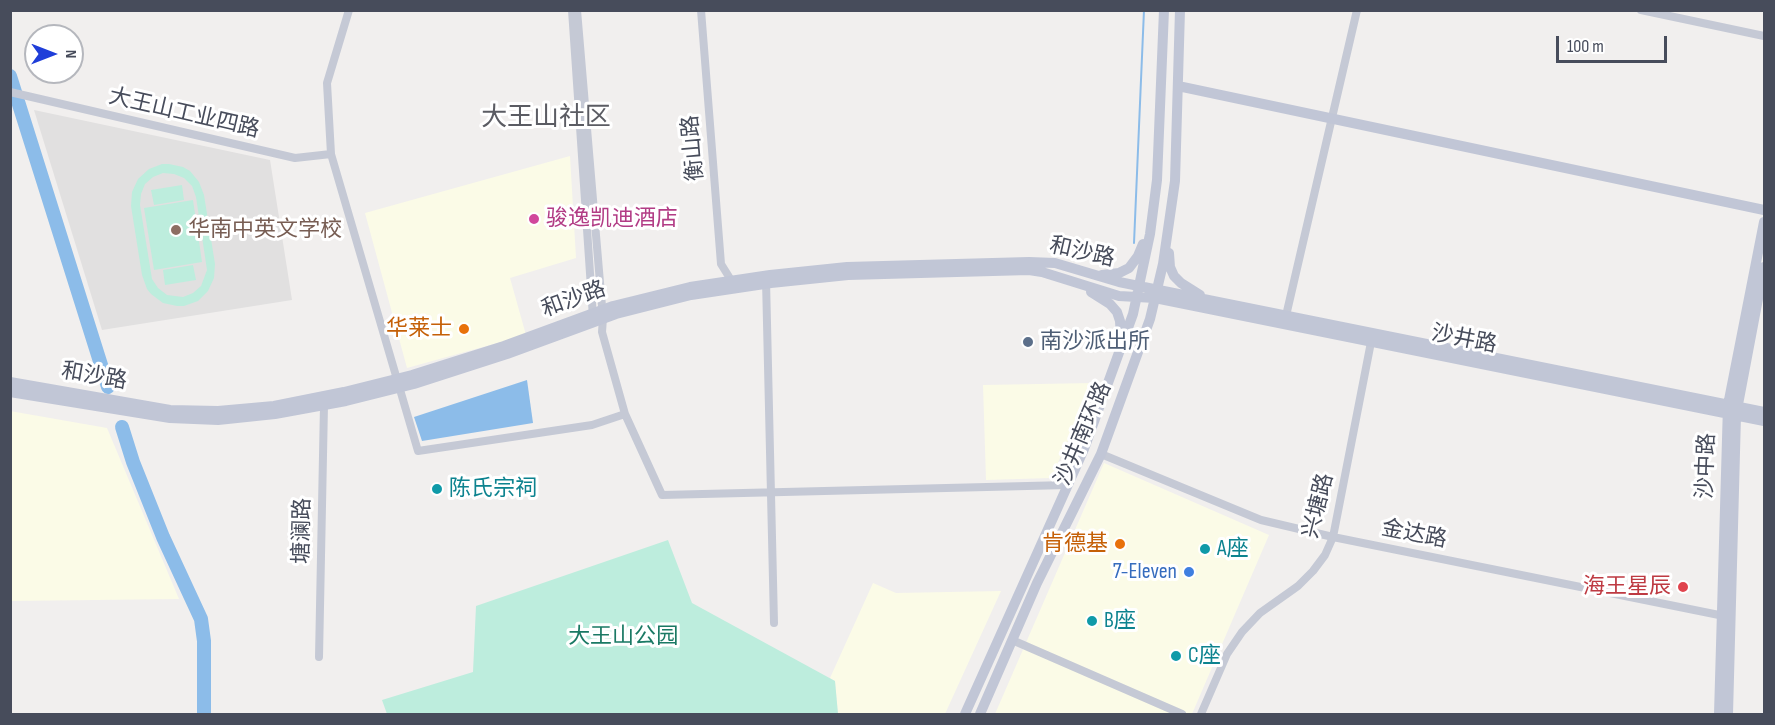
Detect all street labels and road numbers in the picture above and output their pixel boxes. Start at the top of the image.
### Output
street label: 大王山工业四路 [106,84,262,144]
street label: 衡山路 [678,114,710,182]
street label: 和沙路 [1047,233,1117,273]
street label: 和沙路 [538,276,610,324]
street label: 沙井路 [1429,321,1499,359]
street label: 和沙路 [59,358,129,396]
street label: 沙井南环路 [1050,378,1118,490]
street label: 沙中路 [1693,433,1721,499]
street label: 兴塘路 [1298,471,1340,541]
street label: 塘澜路 [289,498,317,564]
street label: 金达路 [1379,516,1449,554]

